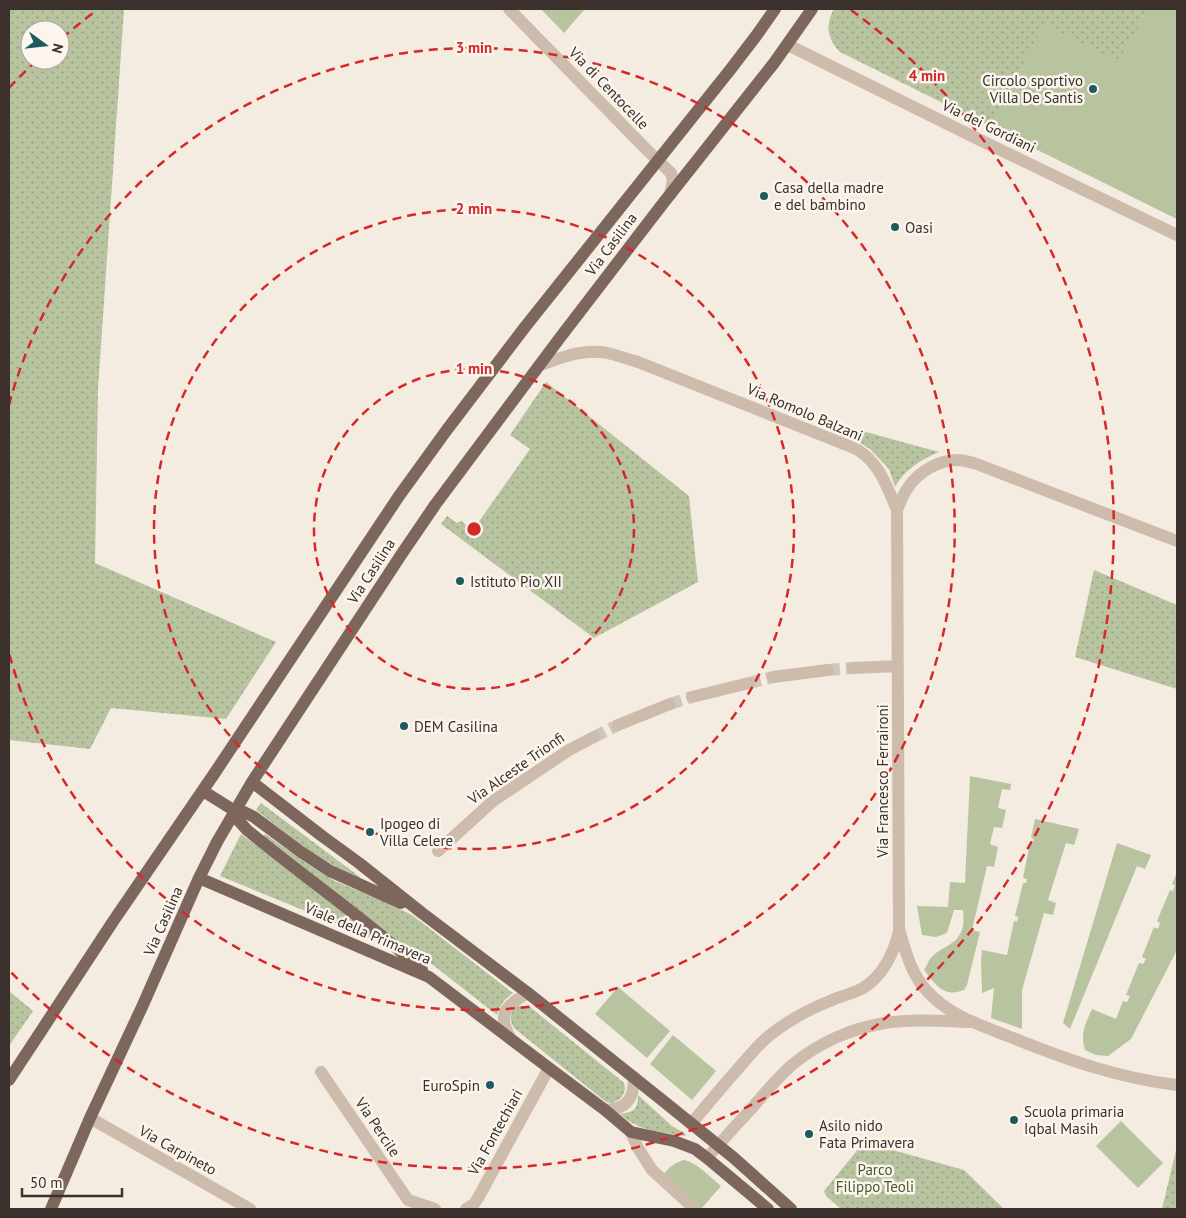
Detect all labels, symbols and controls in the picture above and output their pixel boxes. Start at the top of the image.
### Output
north arrow [20,20,70,70]
text: 3 min [456,38,492,57]
text: N [48,42,67,55]
street label: Via di Centocelle [564,42,653,133]
text: 4 min [909,66,945,85]
place label: Circolo sportivo Villa De Santis [982,71,1083,107]
marker: Circolo sportivo Villa De Santis [1087,83,1099,95]
street label: Via dei Gordiani [938,95,1039,157]
place label: Casa della madre e del bambino [774,178,884,214]
marker: Casa della madre e del bambino [758,190,770,202]
text: 2 min [456,199,492,218]
street label: Via Casilina [581,209,641,280]
place label: Oasi [905,218,933,237]
marker: Oasi [889,221,901,233]
text: 1 min [456,359,492,378]
street label: Via Romolo Balzani [743,379,866,445]
centre of rings [465,520,483,538]
street label: Via Casilina [342,535,399,608]
place label: Istituto Pio XII [470,572,562,591]
marker: Istituto Pio XII [454,575,466,587]
street label: Via Francesco Ferraironi [873,704,892,859]
place label: DEM Casilina [414,717,498,736]
marker: DEM Casilina [398,720,410,732]
street label: Via Alceste Trionfi [463,728,568,809]
place label: Ipogeo di Villa Celere [379,814,453,850]
marker: Ipogeo di Villa Celere [364,826,376,838]
street label: Via Casilina [139,883,187,960]
street label: Viale della Primavera [301,897,434,968]
place label: EuroSpin [422,1076,480,1095]
marker: EuroSpin [484,1079,496,1091]
street label: Via Fontechiari [463,1085,527,1179]
street label: Via Percile [351,1093,405,1160]
place label: Scuola primaria Iqbal Masih [1024,1102,1124,1138]
marker: Scuola primaria Iqbal Masih [1008,1114,1020,1126]
place label: Asilo nido Fata Primavera [819,1116,915,1152]
street label: Via Carpineto [135,1120,220,1179]
marker: Asilo nido Fata Primavera [803,1128,815,1140]
park label: Parco Filippo Teoli [836,1160,914,1196]
scale bar [22,1166,122,1198]
text: 50 m [30,1173,63,1192]

